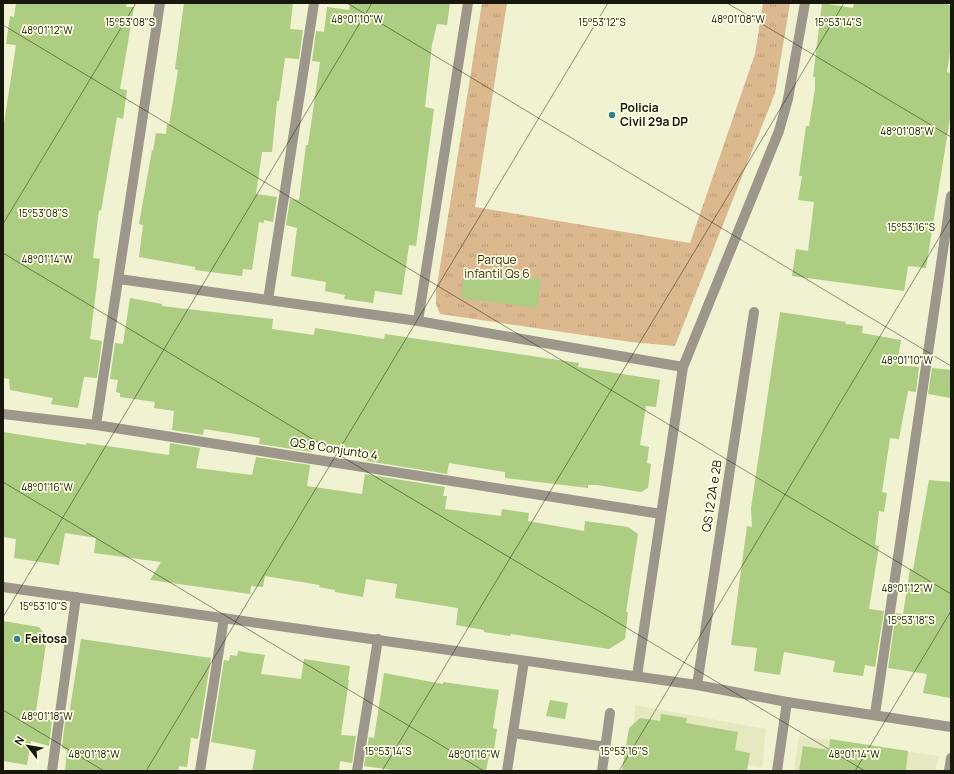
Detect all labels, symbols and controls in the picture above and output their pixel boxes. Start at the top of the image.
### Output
text: 48°01'10"W [331,12,383,26]
text: 48°01'08"W [711,12,765,26]
text: 15°53'08"S [105,15,155,29]
text: 15°53'12"S [578,15,626,29]
text: 15°53'14"S [814,15,862,29]
text: 48°01'12"W [21,23,73,37]
place label: Policia Civil 29a DP [620,99,688,130]
marker: Policia Civil 29a DP [607,110,617,120]
text: 48°01'08"W [880,124,934,138]
text: 15°53'08"S [18,206,68,220]
text: 15°53'16"S [887,220,935,234]
park label: Parque infantil Qs 6 [464,251,530,282]
text: 48°01'14"W [21,252,73,266]
text: 48°01'10"W [881,353,933,367]
street label: QS 8 Conjunto 4 [289,433,379,464]
street label: QS 12 2A e 2B [697,459,726,533]
text: 48°01'16"W [21,480,74,494]
text: 48°01'12"W [881,581,933,595]
text: 15°53'10"S [19,599,67,613]
text: 15°53'18"S [887,613,935,627]
place label: Feitosa [25,630,67,647]
marker: Feitosa [12,634,22,644]
text: 48°01'18"W [21,709,73,723]
north arrow [8,726,48,766]
text: N [11,733,28,748]
text: 15°53'14"S [364,744,412,758]
text: 15°53'16"S [600,744,648,758]
text: 48°01'18"W [68,747,120,761]
text: 48°01'16"W [448,747,501,761]
text: 48°01'14"W [828,747,880,761]

